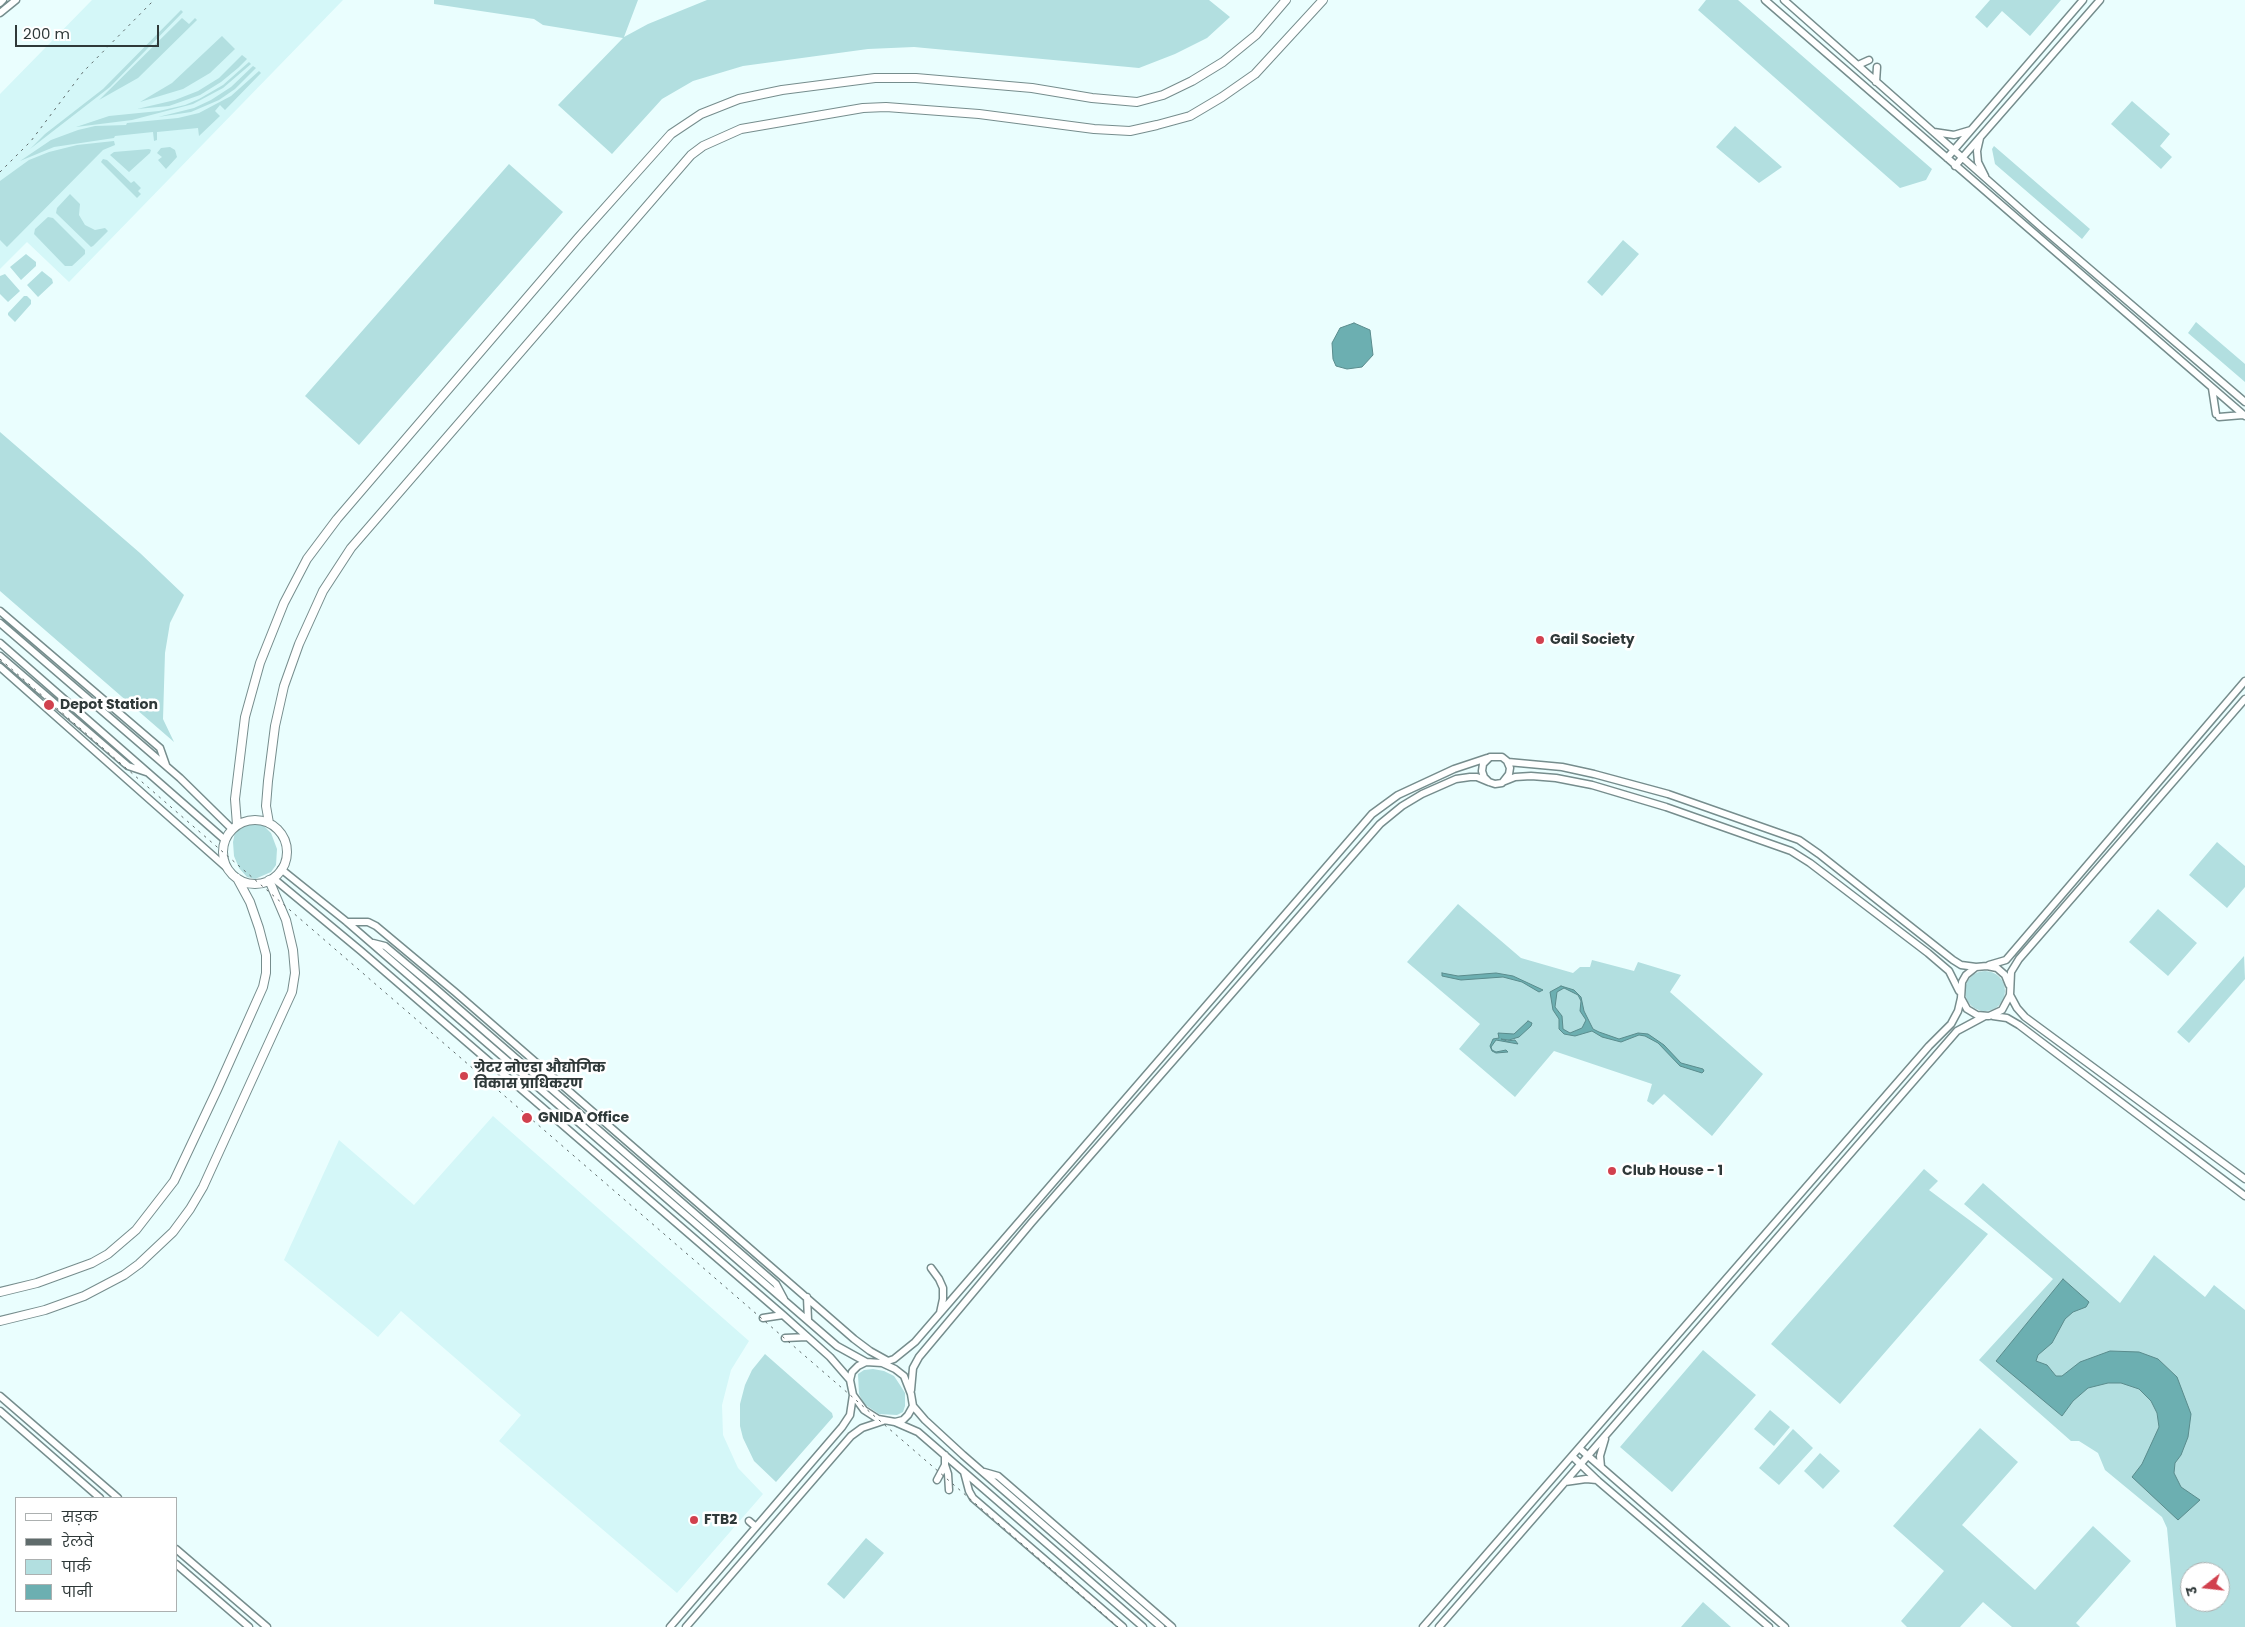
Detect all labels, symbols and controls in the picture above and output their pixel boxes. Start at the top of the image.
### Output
scale bar [18,15,161,47]
text: 200 m [23,23,70,44]
place label: Gail Society [1550,632,1635,648]
marker: Gail Society [1534,634,1546,646]
place label: Depot Station [60,697,158,713]
marker: Depot Station [42,698,56,712]
place label: ग्रेटर नोएडा औद्योगिक विकास प्राधिकरण [474,1060,605,1092]
marker: ग्रेटर नोएडा औद्योगिक विकास प्राधिकरण [458,1070,470,1082]
place label: GNIDA Office [538,1110,629,1126]
marker: GNIDA Office [520,1111,534,1125]
place label: Club House - 1 [1622,1163,1723,1179]
marker: Club House - 1 [1606,1165,1618,1177]
legend [15,1497,178,1612]
text: सड़क [62,1506,98,1527]
place label: FTB2 [704,1512,737,1528]
marker: FTB2 [688,1514,700,1526]
text: रेलवे [62,1531,94,1552]
text: पार्क [62,1556,91,1577]
north arrow [2180,1562,2230,1612]
text: पानी [62,1581,92,1602]
text: उ [2181,1584,2202,1597]

